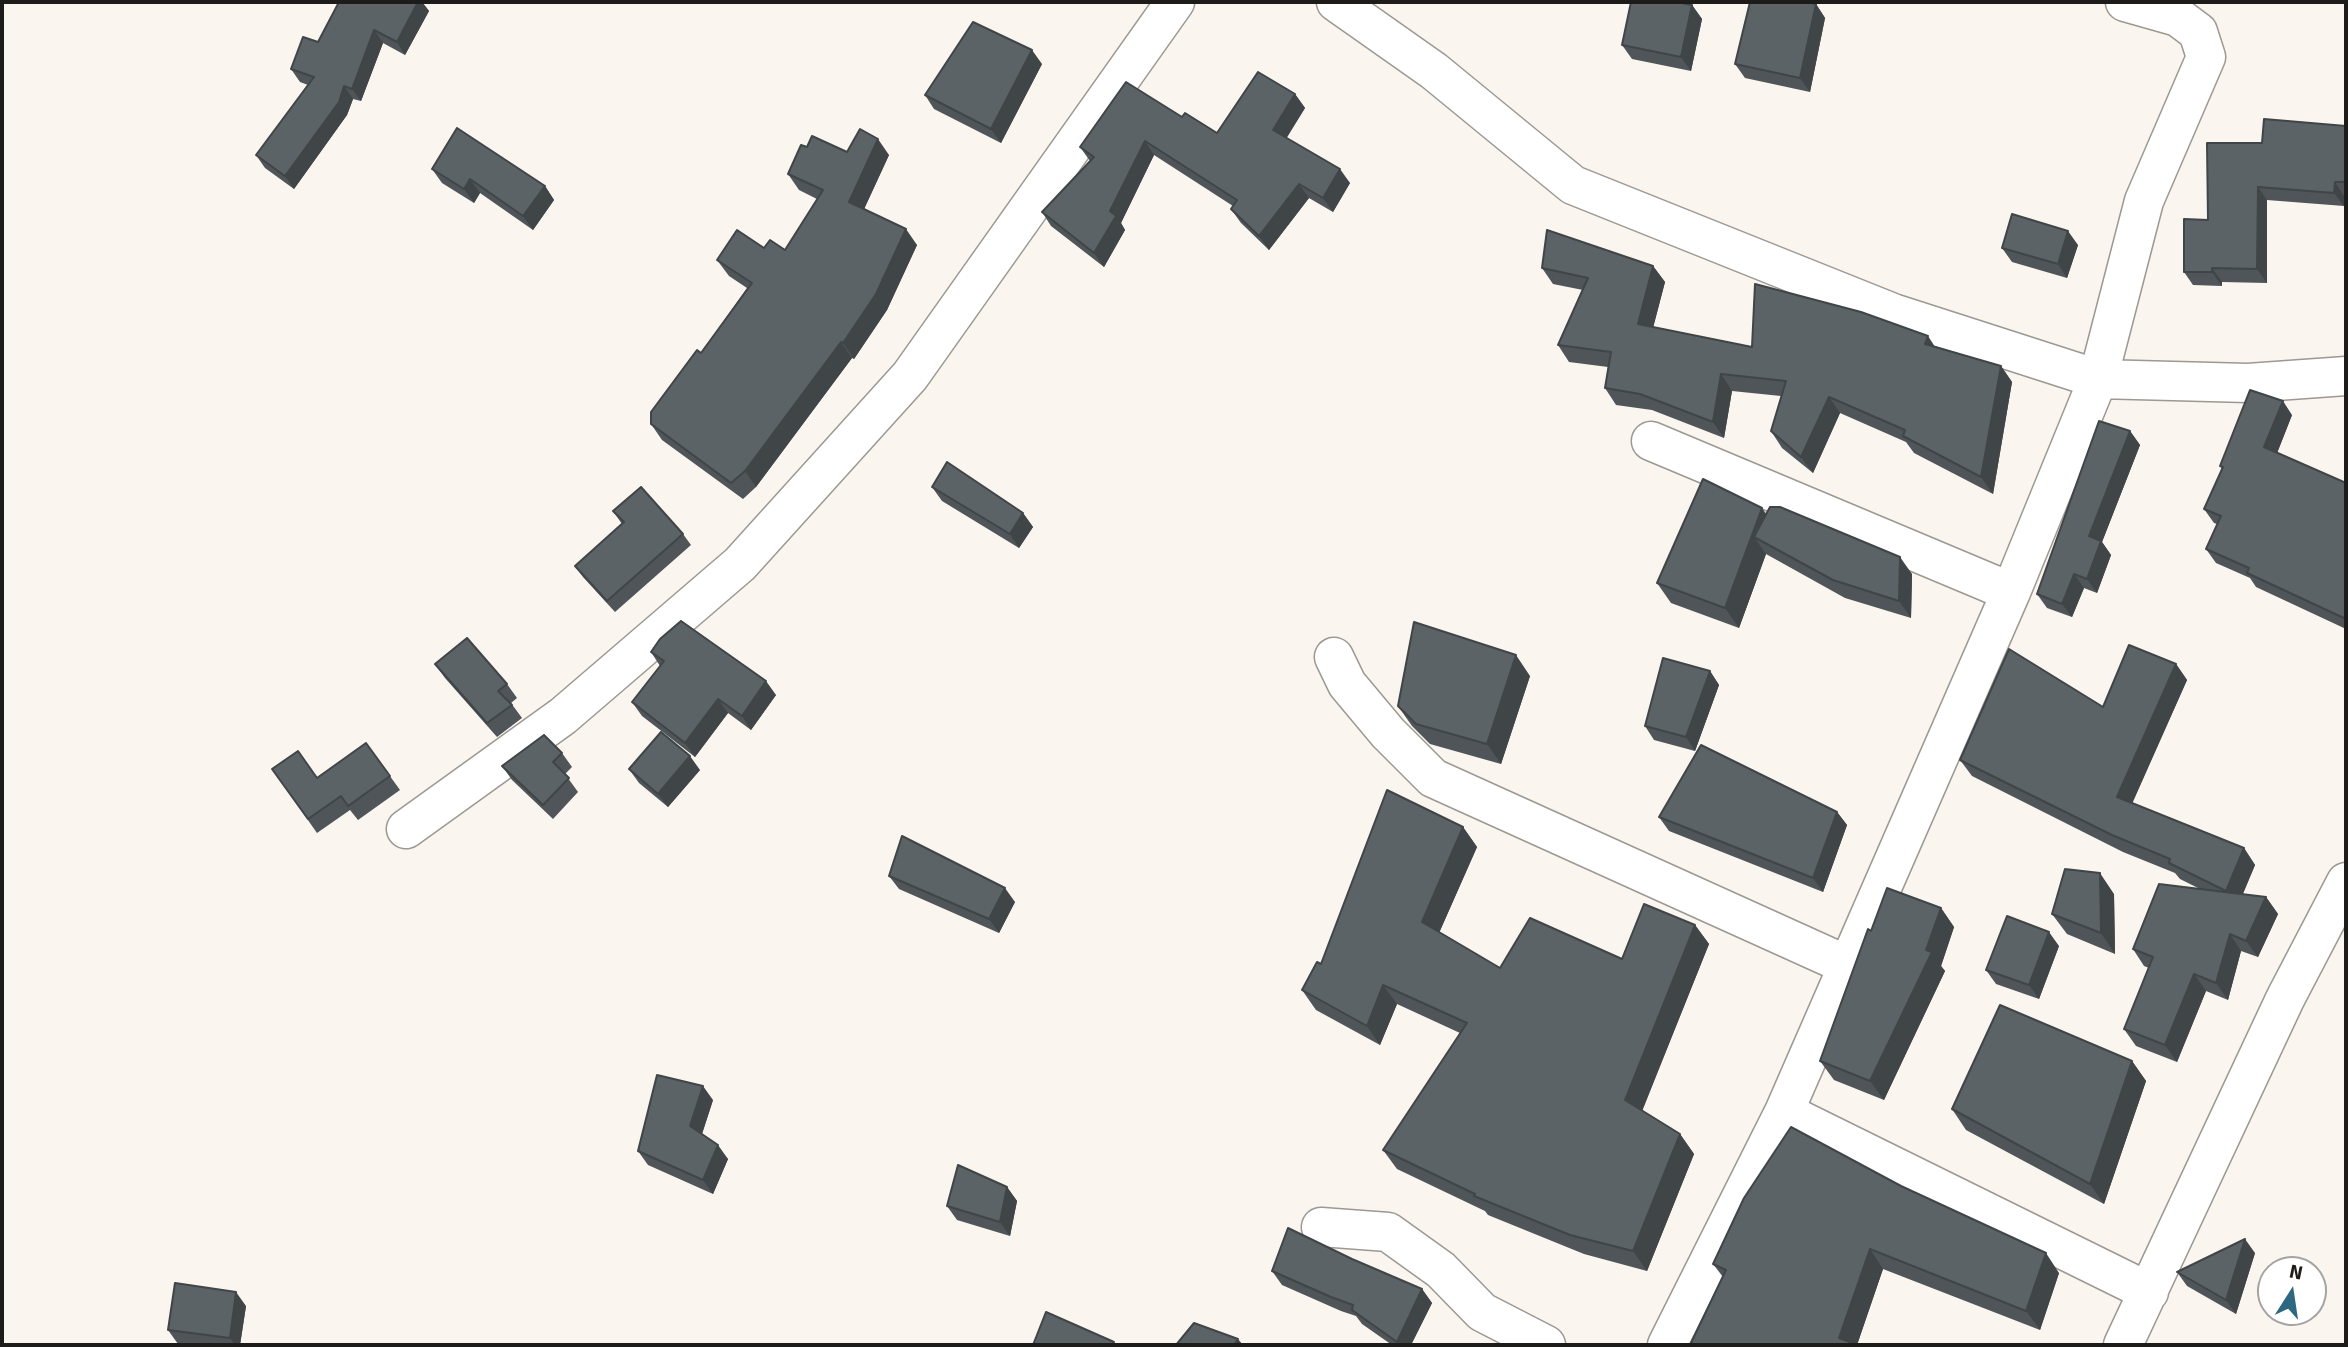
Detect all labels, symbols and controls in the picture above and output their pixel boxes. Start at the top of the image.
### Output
north arrow [2257,1256,2327,1326]
text: N [2287,1259,2305,1286]

